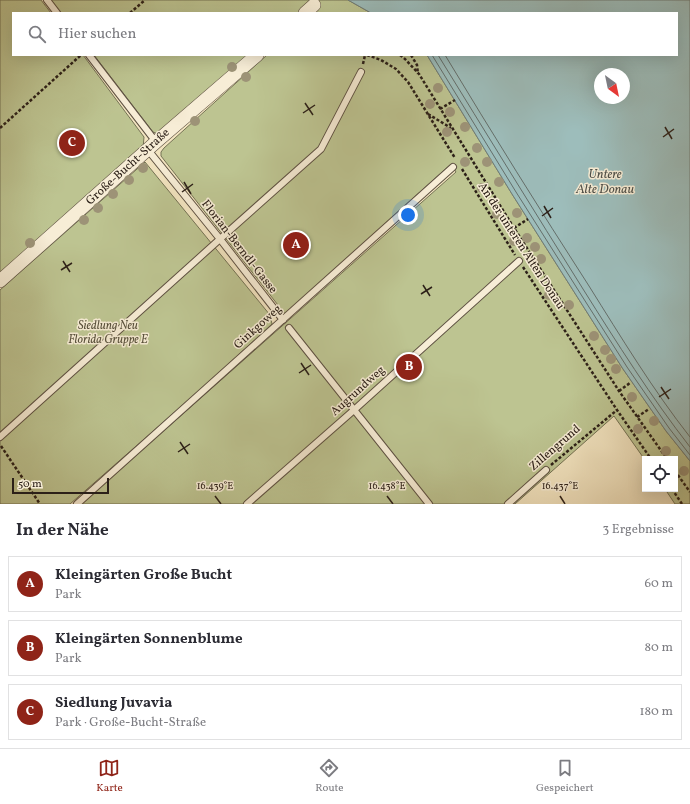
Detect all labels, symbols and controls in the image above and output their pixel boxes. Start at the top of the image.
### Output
search box [12,12,678,56]
icon: search [26,23,48,45]
text: Hier suchen [58,24,136,45]
north arrow [594,68,630,104]
street label: Große-Bucht-Straße [83,125,174,209]
pin: C [59,128,85,158]
water label: Untere Alte Donau [575,166,634,199]
street label: An der unteren Alten Donau [474,179,568,313]
street label: Florian-Berndl-Gasse [197,197,281,297]
your location [398,205,418,225]
pin: A [283,230,309,260]
street label: Ginkgoweg [231,301,285,353]
park label: Siedlung Neu Florida Gruppe E [68,318,148,348]
pin: B [396,352,422,382]
street label: Augrundweg [327,362,389,420]
street label: Zillengrund [526,421,584,475]
map controls [642,456,678,492]
button: locate [642,456,678,492]
scale bar [12,476,109,495]
text: 50 m [18,477,42,492]
text: 16.439°E [197,479,233,493]
text: 16.438°E [369,479,405,493]
text: 16.437°E [542,479,578,493]
text: In der Nähe [16,519,109,542]
text: 3 Ergebnisse [603,521,674,539]
text: Kleingärten Große Bucht [55,565,232,586]
text: A [25,575,35,593]
text: 60 m [645,575,673,593]
text: Park [55,586,82,604]
text: Kleingärten Sonnenblume [55,629,243,650]
text: B [26,639,34,657]
text: 80 m [644,639,673,657]
text: Park [55,650,82,668]
text: Siedlung Juvavia [55,693,173,714]
text: C [26,703,34,721]
text: 180 m [639,703,673,721]
text: Park · Große-Bucht-Straße [55,714,206,732]
tab: Karte [96,757,123,796]
tab: Route [315,757,344,796]
tab: Gespeichert [536,757,594,796]

